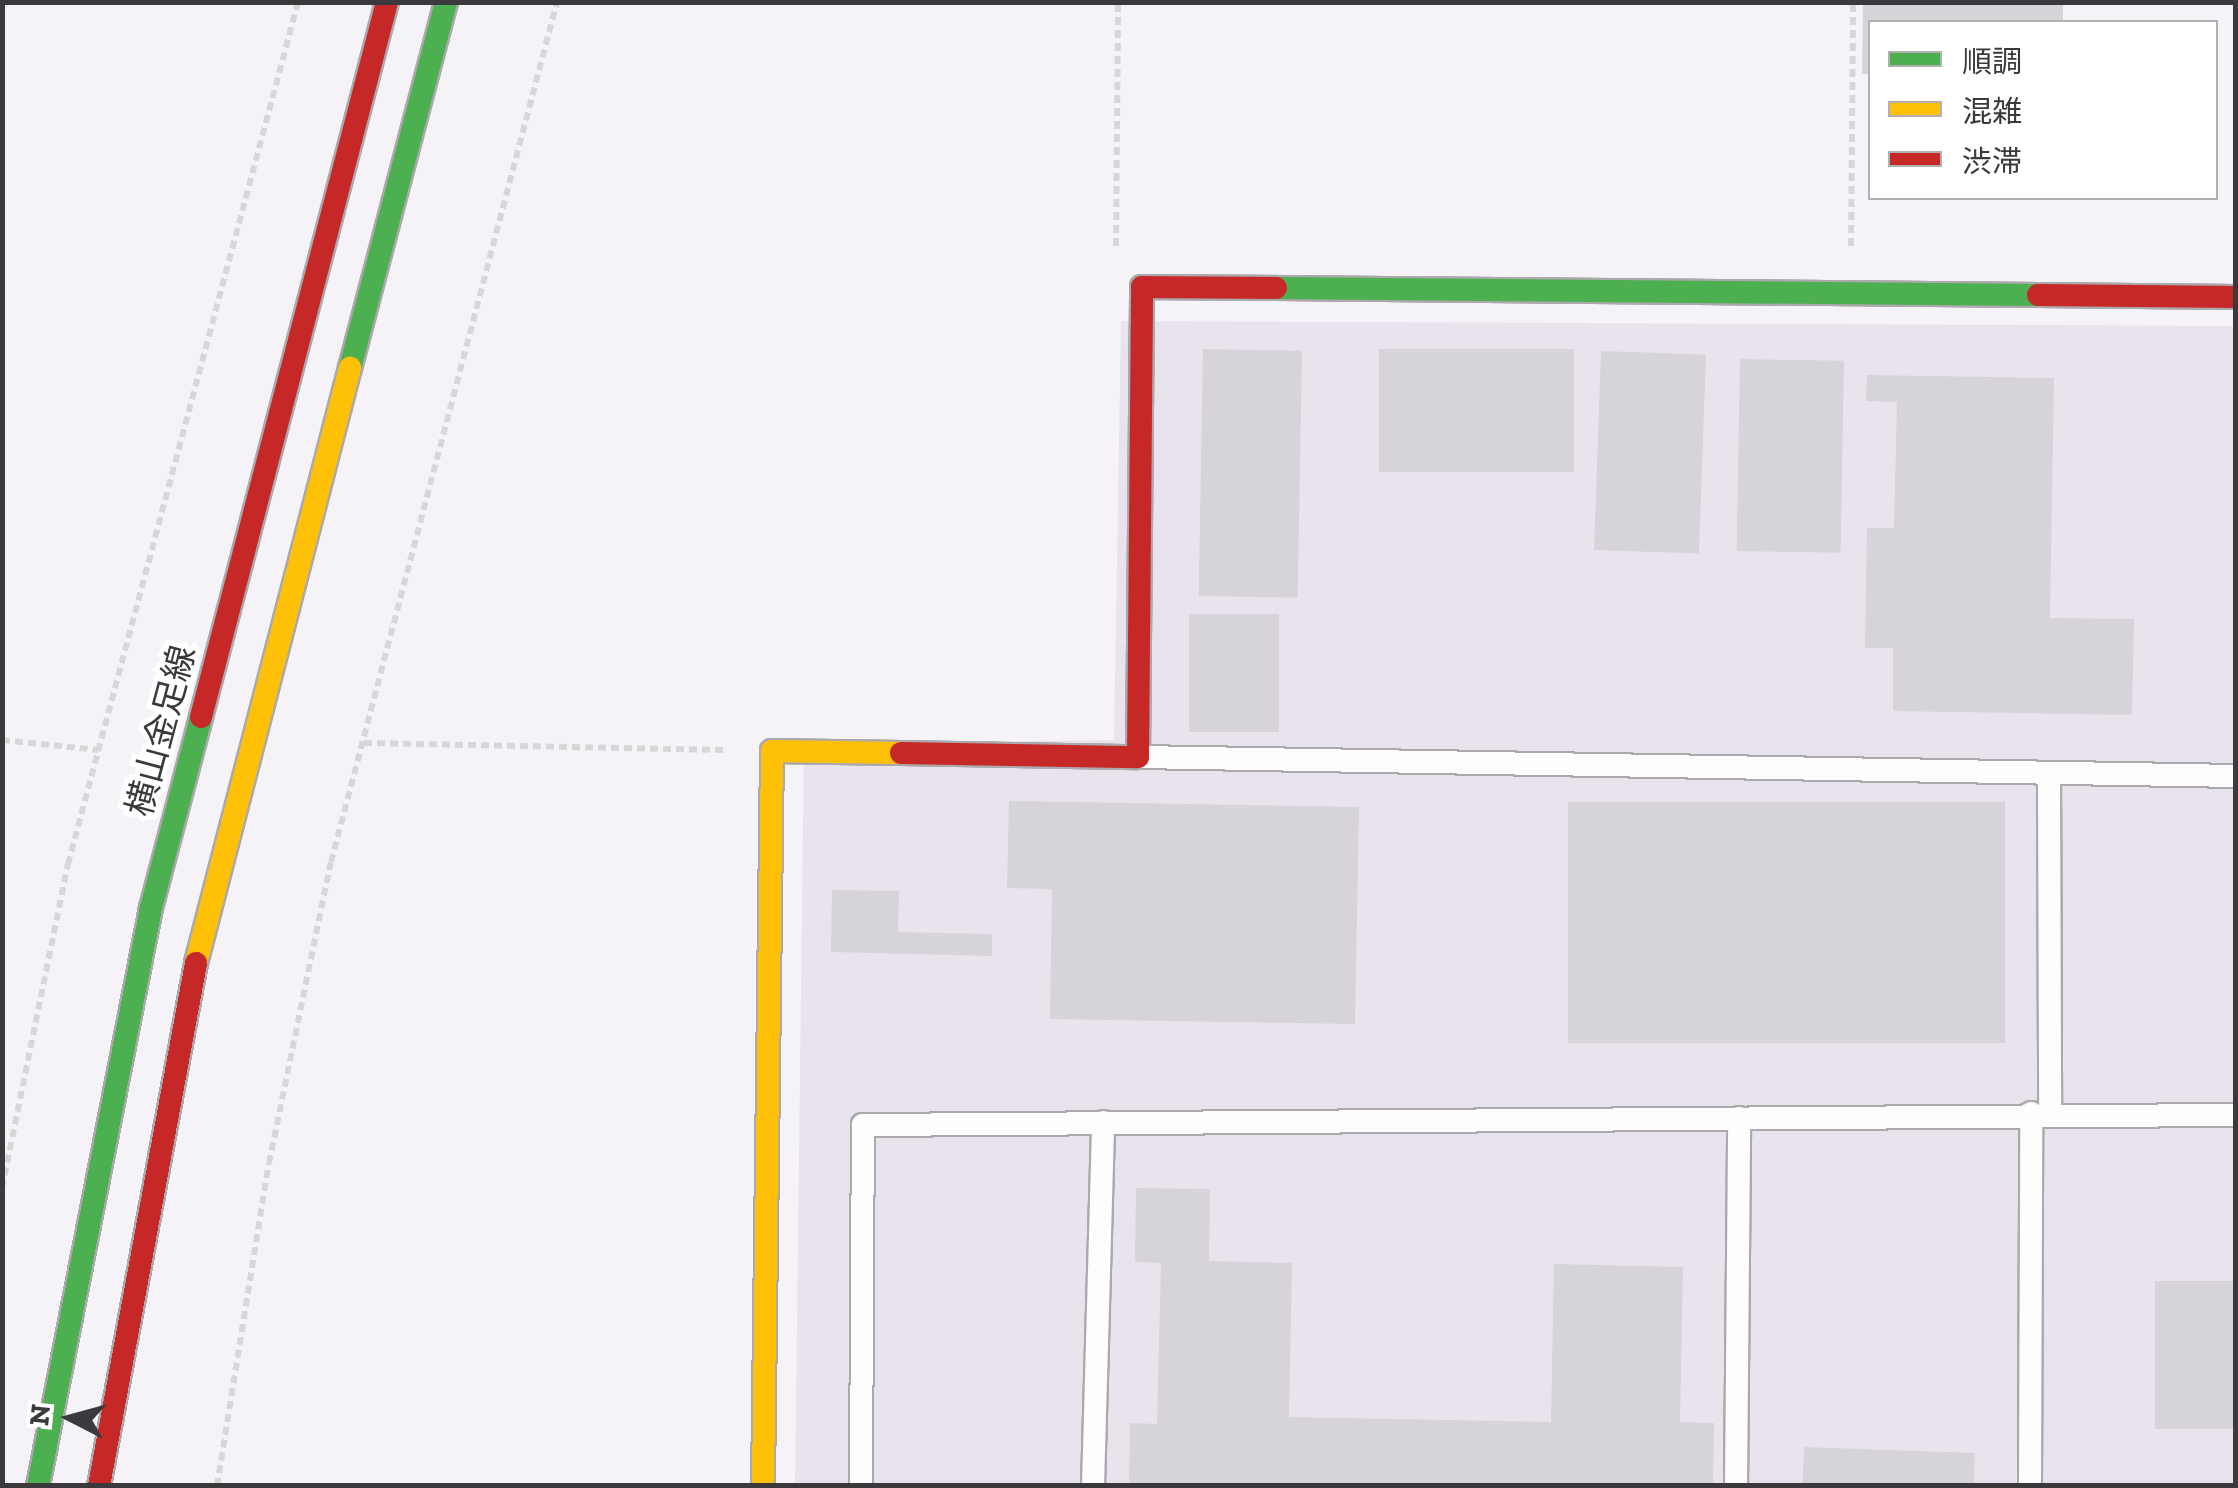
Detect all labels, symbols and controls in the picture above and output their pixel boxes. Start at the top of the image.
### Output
legend [1868,20,2218,200]
text: 順調 [1962,44,2022,80]
text: 混雑 [1962,94,2022,130]
text: 渋滞 [1962,144,2022,180]
street label: 横山金足線 [118,641,204,821]
north arrow [20,1368,120,1468]
text: N [22,1403,57,1427]

